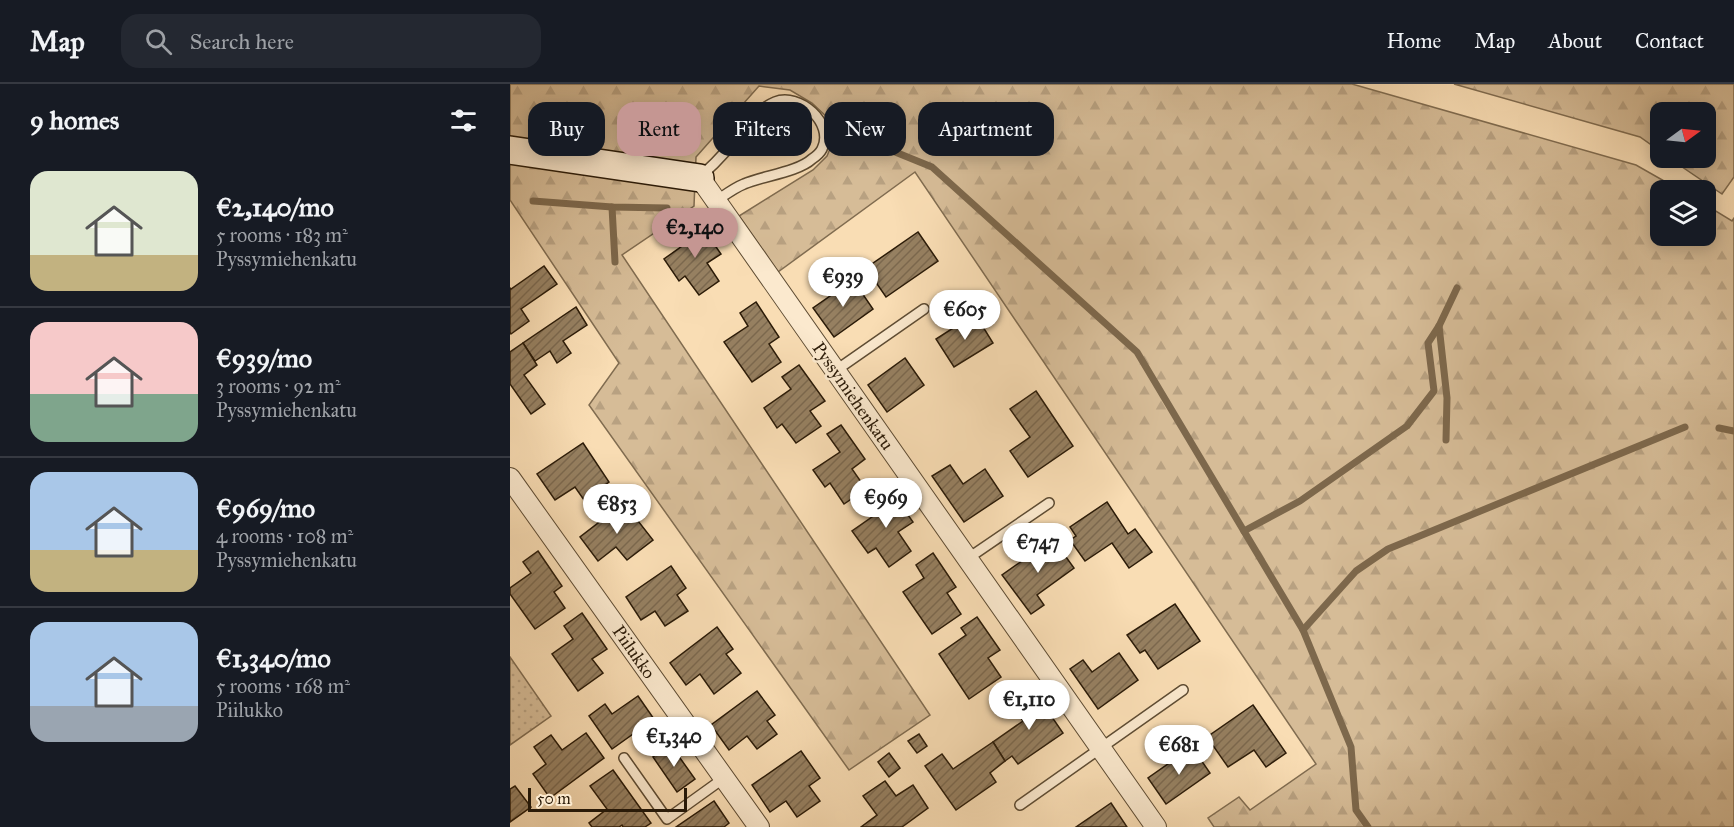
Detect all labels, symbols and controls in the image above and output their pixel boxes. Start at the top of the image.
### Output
search box [121,14,541,68]
text: Map [30,24,85,59]
icon: search [142,25,175,58]
text: Search here [190,28,294,55]
text: Home [1386,28,1441,54]
text: Map [1474,28,1515,54]
text: About [1548,28,1602,54]
text: Contact [1635,28,1704,54]
chip: Buy [528,102,605,156]
chip: Rent [617,102,701,156]
chip: Filters [713,102,812,156]
chip: New [824,102,906,156]
chip: Apartment [918,102,1054,156]
north arrow [1650,102,1716,168]
map controls [1650,102,1716,246]
text: 9 homes [30,104,119,136]
icon: filters [447,104,480,137]
button: layers [1650,180,1716,246]
text: €2,140/mo [216,191,334,223]
icon: home [78,195,150,267]
pin: €2,140 [646,208,744,259]
text: €2,140 [666,215,724,239]
text: 5 rooms · 183 m² [216,223,348,247]
text: Pyssymiehenkatu [216,247,357,271]
pin: €939 [807,257,879,308]
text: €939 [822,264,864,288]
pin: €605 [929,290,1001,341]
text: €605 [943,297,987,321]
street label: Pyssymiehenkatu [808,338,899,455]
text: €939/mo [216,342,312,374]
icon: home [78,346,150,418]
text: 3 rooms · 92 m² [216,374,341,398]
text: Pyssymiehenkatu [216,398,357,422]
pin: €969 [850,478,922,529]
pin: €853 [581,484,653,535]
text: €969 [864,485,908,509]
text: €853 [597,491,637,515]
text: €969/mo [216,492,315,524]
icon: home [78,496,150,568]
pin: €747 [1002,523,1074,574]
text: 4 rooms · 108 m² [216,524,353,548]
text: €747 [1016,530,1060,554]
text: Pyssymiehenkatu [216,548,357,572]
street label: Piilukko [608,621,660,683]
text: €1,340/mo [216,642,331,674]
icon: home [78,646,150,718]
text: 5 rooms · 168 m² [216,674,350,698]
pin: €1,110 [980,680,1078,731]
text: €1,110 [1003,687,1055,711]
text: Piilukko [216,698,283,722]
pin: €1,340 [625,717,723,768]
text: €1,340 [646,724,702,748]
pin: €681 [1143,725,1215,776]
text: €681 [1159,732,1199,756]
scale bar [528,785,687,812]
text: 50 m [537,789,571,808]

